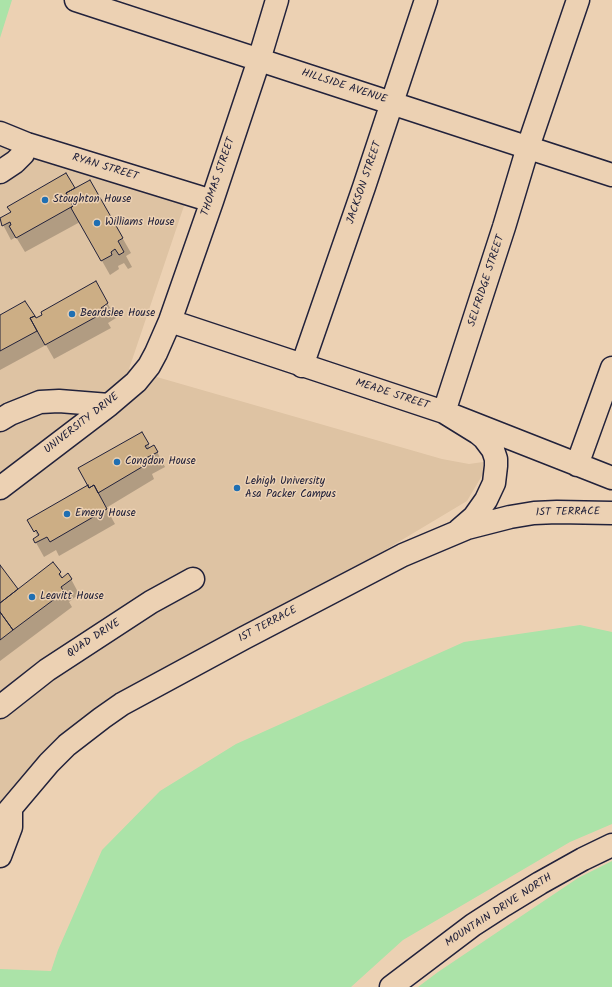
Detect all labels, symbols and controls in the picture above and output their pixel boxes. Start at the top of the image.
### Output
street label: HILLSIDE AVENUE [299,67,389,107]
street label: THOMAS STREET [199,136,239,218]
street label: JACKSON STREET [345,140,385,226]
street label: RYAN STREET [70,152,140,184]
place label: Stoughton House [53,193,131,207]
marker: Stoughton House [40,195,50,205]
place label: Williams House [105,216,175,230]
marker: Williams House [92,218,102,228]
street label: SELFRIDGE STREET [466,234,508,328]
place label: Beardslee House [80,307,155,321]
marker: Beardslee House [67,309,77,319]
street label: MEADE STREET [354,377,430,413]
street label: UNIVERSITY DRIVE [42,391,122,457]
place label: Congdon House [125,455,196,469]
marker: Congdon House [112,457,122,467]
place label: Lehigh University Asa Packer Campus [245,475,336,501]
marker: Lehigh University Asa Packer Campus [232,483,242,493]
street label: 1ST TERRACE [536,506,600,520]
place label: Emery House [75,507,136,521]
marker: Emery House [62,509,72,519]
place label: Leavitt House [40,590,104,604]
marker: Leavitt House [27,592,37,602]
street label: 1ST TERRACE [236,604,300,646]
street label: QUAD DRIVE [65,617,123,661]
street label: MOUNTAIN DRIVE NORTH [443,871,555,951]

